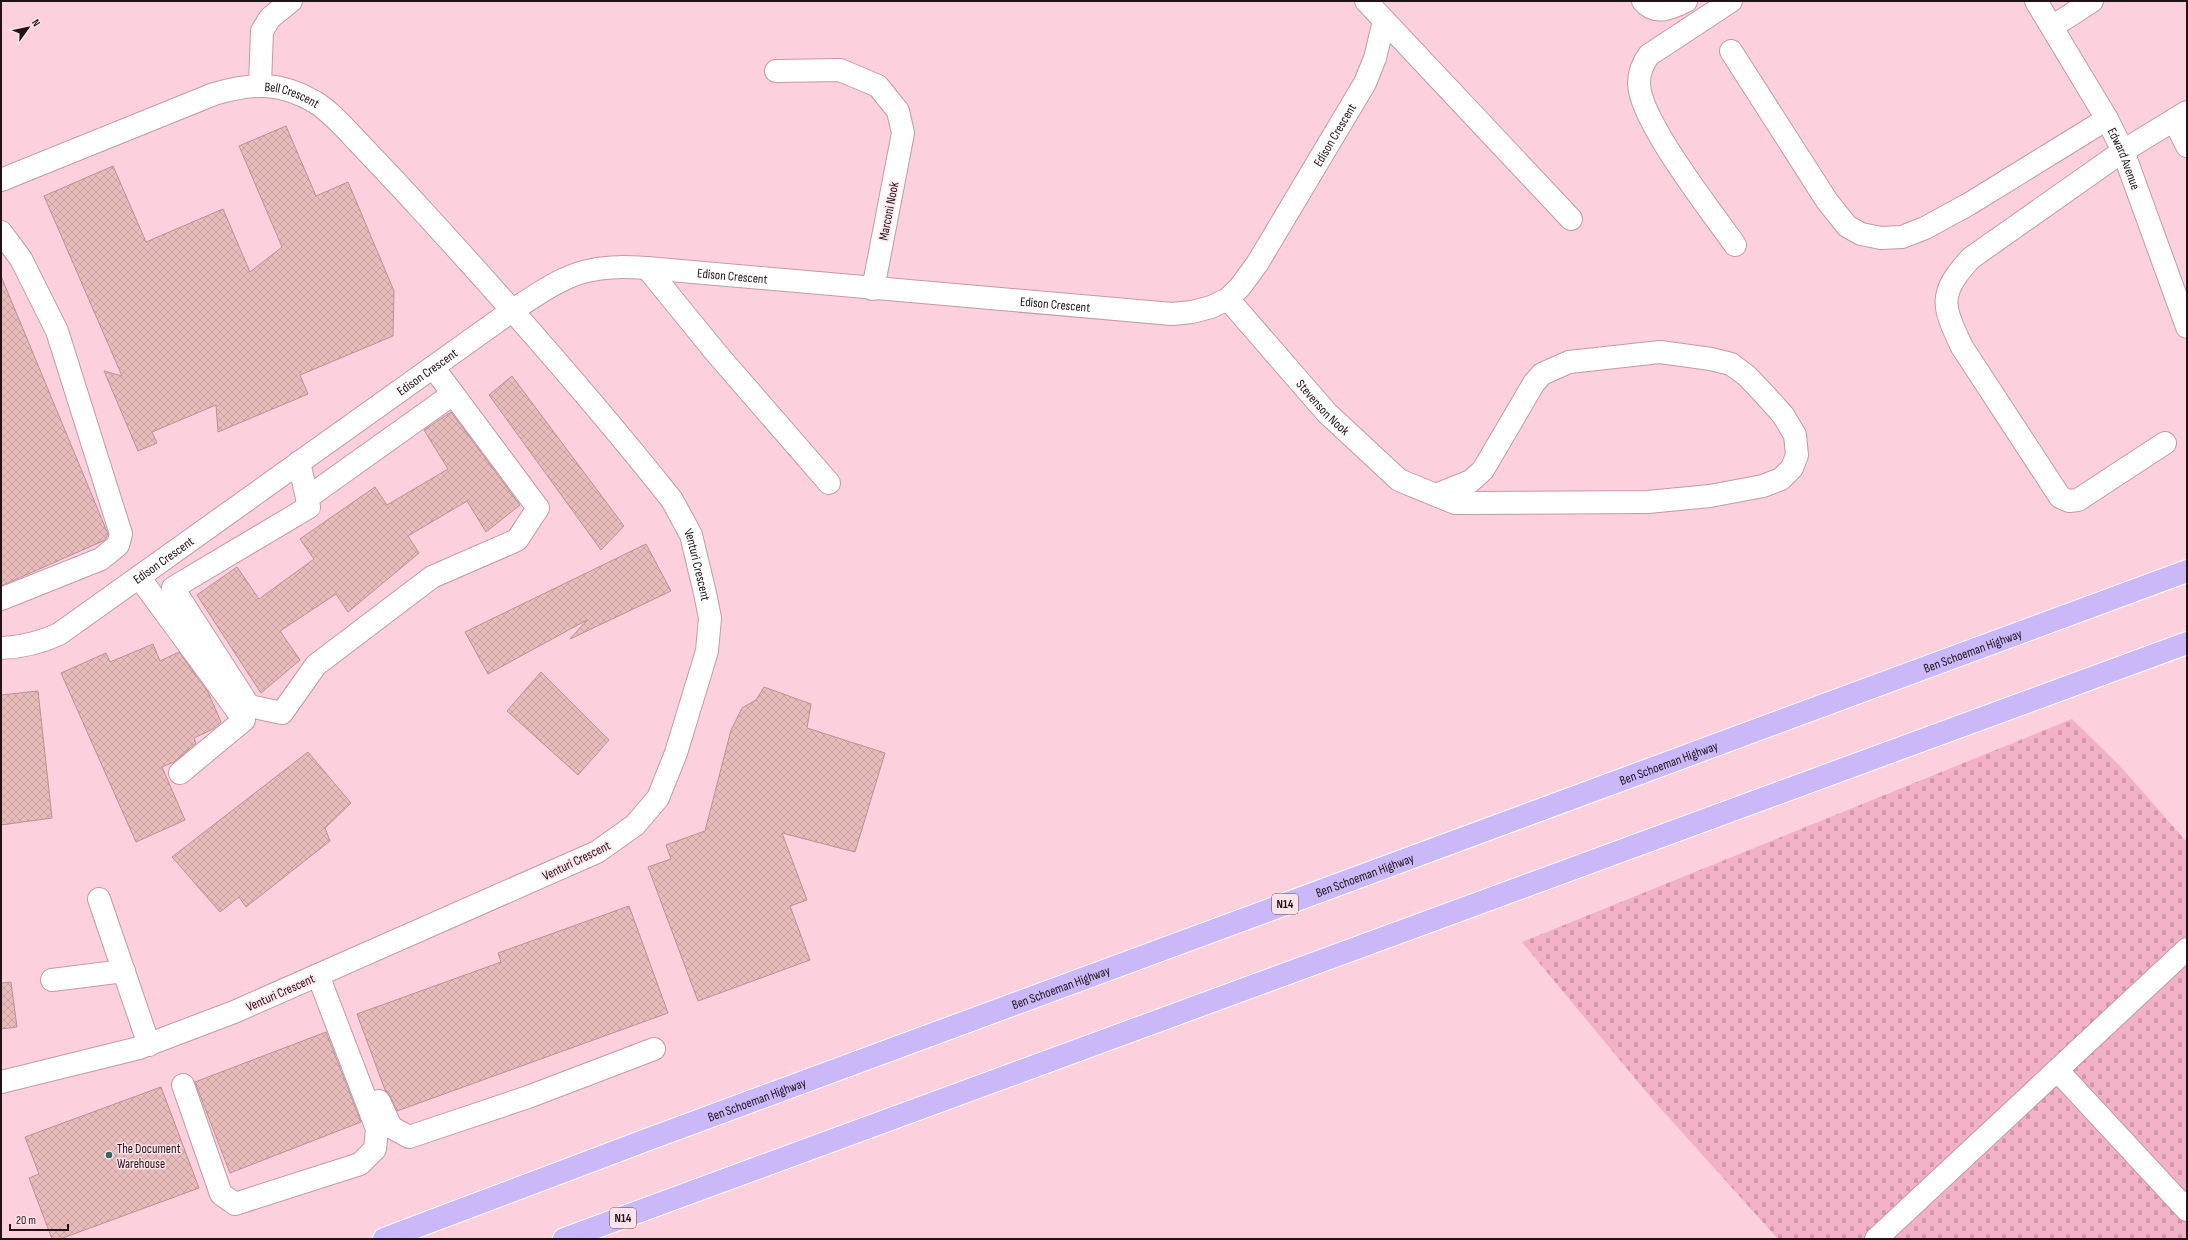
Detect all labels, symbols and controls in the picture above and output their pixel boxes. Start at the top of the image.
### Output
north arrow [8,8,48,48]
text: N [29,17,43,29]
street label: Bell Crescent [264,79,322,112]
street label: Edison Crescent [1310,101,1360,170]
street label: Edward Avenue [2104,125,2143,192]
street label: Marconi Nook [875,181,902,242]
street label: Edison Crescent [697,265,768,288]
street label: Edison Crescent [1019,294,1091,316]
street label: Edison Crescent [394,345,461,399]
street label: Stevenson Nook [1293,377,1352,439]
street label: Venturi Crescent [680,526,713,602]
street label: Edison Crescent [130,533,197,588]
street label: Ben Schoeman Highway [1921,626,2024,677]
street label: Ben Schoeman Highway [1617,738,1720,789]
street label: Venturi Crescent [540,838,613,884]
street label: Ben Schoeman Highway [1314,850,1416,901]
road number: N14 [1272,894,1298,914]
street label: Ben Schoeman Highway [1010,962,1112,1013]
street label: Venturi Crescent [244,971,317,1015]
street label: Ben Schoeman Highway [706,1075,808,1126]
place label: The Document Warehouse [117,1141,181,1172]
marker: The Document Warehouse [104,1150,114,1160]
scale bar [10,1206,68,1232]
road number: N14 [610,1208,636,1228]
text: 20 m [16,1213,36,1228]

